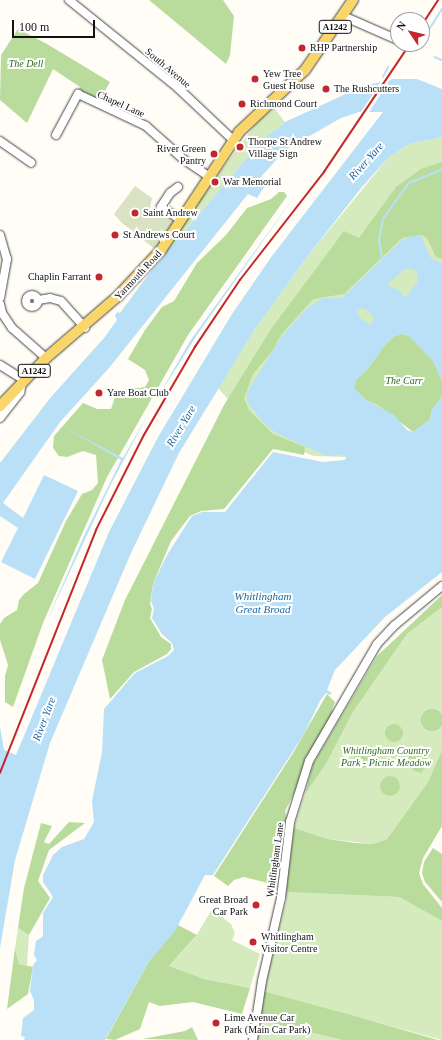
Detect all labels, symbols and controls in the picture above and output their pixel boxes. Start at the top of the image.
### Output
scale bar [14,12,97,38]
north arrow [390,12,430,52]
text: N [394,19,408,32]
text: 100 m [19,20,49,34]
road number: A1242 [318,20,352,34]
place label: RHP Partnership [310,42,378,54]
marker: RHP Partnership [297,43,307,53]
street label: South Avenue [143,45,193,91]
park label: The Dell [9,58,43,70]
place label: Yew Tree Guest House [263,67,314,90]
marker: Yew Tree Guest House [250,74,260,84]
place label: The Rushcutters [334,83,399,95]
marker: The Rushcutters [321,84,331,94]
street label: Chapel Lane [95,88,147,120]
place label: Richmond Court [250,98,317,110]
marker: Richmond Court [237,99,247,109]
place label: Thorpe St Andrew Village Sign [248,135,322,158]
water label: River Yare [346,140,386,182]
place label: River Green Pantry [157,142,206,166]
marker: Thorpe St Andrew Village Sign [235,142,245,152]
marker: River Green Pantry [209,149,219,159]
place label: War Memorial [223,176,281,188]
marker: War Memorial [210,177,220,187]
place label: Saint Andrew [143,207,198,219]
marker: Saint Andrew [130,208,140,218]
place label: St Andrews Court [123,229,195,241]
marker: St Andrews Court [110,230,120,240]
street label: Yarmouth Road [112,248,164,302]
place label: Chaplin Farrant [28,271,91,283]
marker: Chaplin Farrant [94,272,104,282]
road number: A1242 [17,364,51,378]
park label: The Carr [386,375,422,387]
place label: Yare Boat Club [107,387,169,399]
marker: Yare Boat Club [94,388,104,398]
water label: River Yare [164,403,198,449]
water label: Whitlingham Great Broad [235,590,291,616]
water label: River Yare [30,695,58,743]
park label: Whitlingham Country Park - Picnic Meadow [341,744,431,768]
street label: Whitlingham Lane [264,822,286,898]
place label: Great Broad Car Park [199,893,248,916]
marker: Great Broad Car Park [251,900,261,910]
place label: Whitlingham Visitor Centre [261,930,317,954]
marker: Whitlingham Visitor Centre [248,937,258,947]
place label: Lime Avenue Car Park (Main Car Park) [224,1011,310,1034]
marker: Lime Avenue Car Park (Main Car Park) [211,1018,221,1028]

